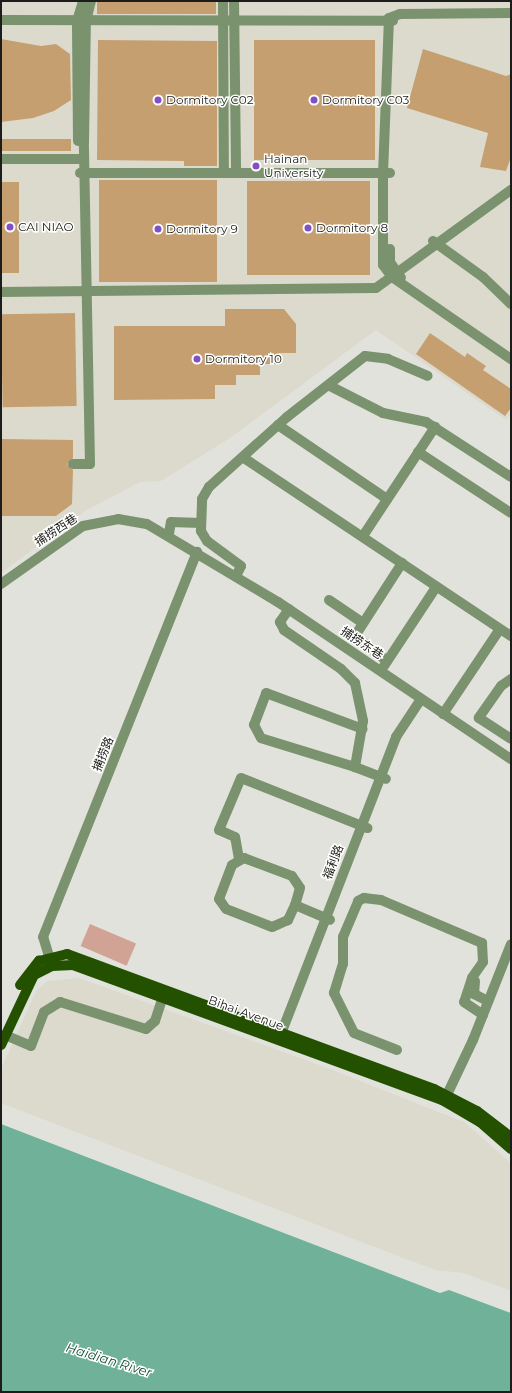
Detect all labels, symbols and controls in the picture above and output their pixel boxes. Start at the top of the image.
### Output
place label: Dormitory C02 [166,93,254,107]
place label: Dormitory C03 [322,93,409,107]
marker: Dormitory C02 [153,95,163,105]
marker: Dormitory C03 [309,95,319,105]
place label: Hainan University [264,152,323,180]
marker: Hainan University [251,161,261,171]
place label: CAI NIAO [18,220,74,234]
place label: Dormitory 8 [316,221,388,235]
marker: CAI NIAO [5,222,15,232]
place label: Dormitory 9 [166,222,238,236]
marker: Dormitory 8 [303,223,313,233]
marker: Dormitory 9 [153,224,163,234]
place label: Dormitory 10 [205,352,282,366]
marker: Dormitory 10 [192,354,202,364]
street label: 捕捞西巷 [32,511,80,549]
street label: 捕捞东巷 [338,624,386,662]
street label: 捕捞路 [90,735,116,773]
street label: 福利路 [320,843,346,881]
street label: Bihai Avenue [206,993,286,1033]
water label: Haidian River [64,1340,154,1380]

